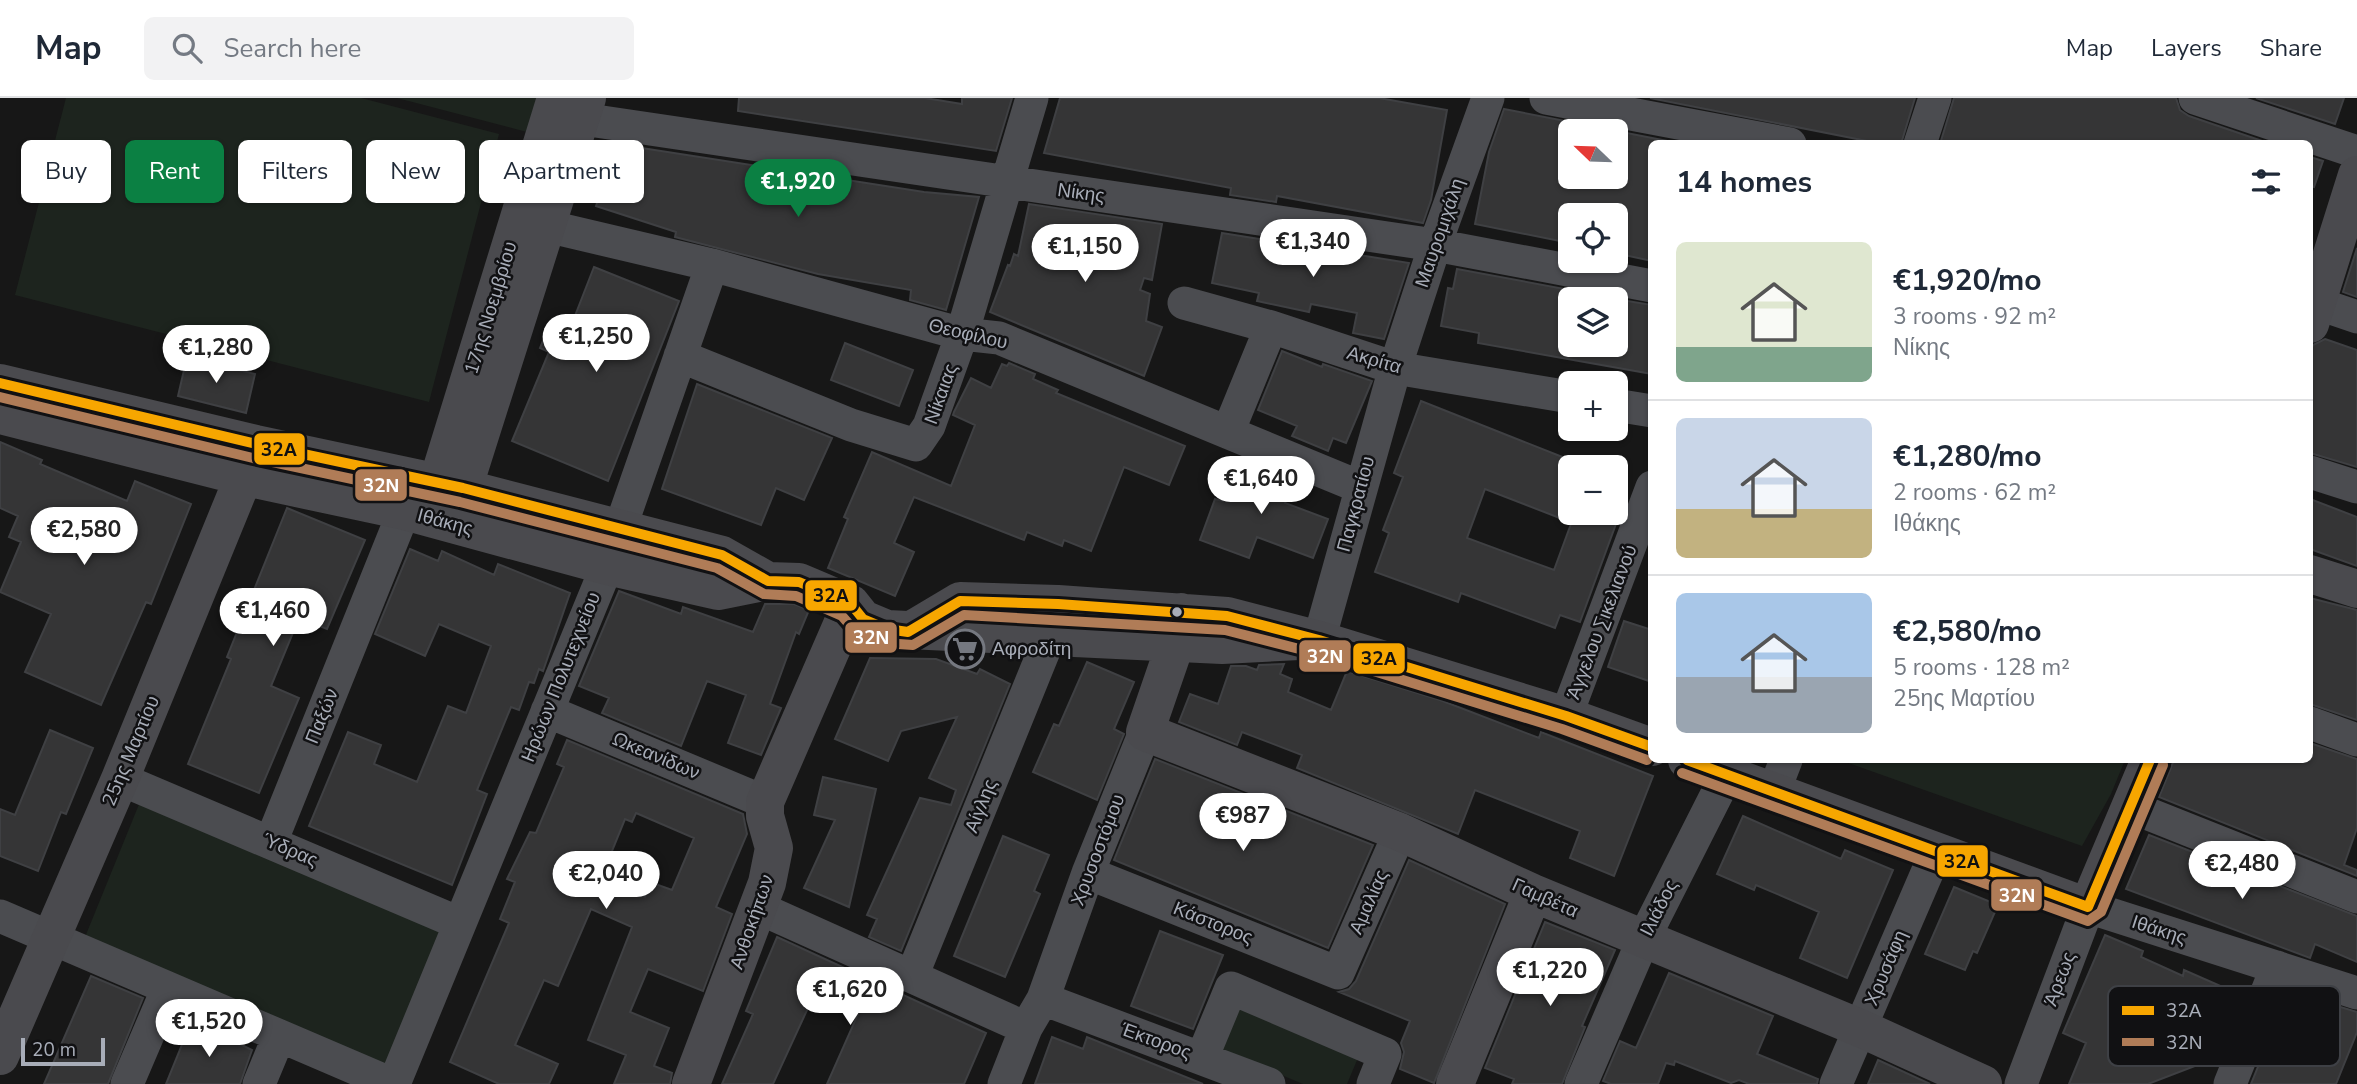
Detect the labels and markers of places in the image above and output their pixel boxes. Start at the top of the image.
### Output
pin: €1,920 [741,159,855,219]
pin: €1,340 [1256,220,1370,279]
pin: €1,150 [1028,225,1142,284]
pin: €1,250 [539,314,653,374]
pin: €1,280 [159,326,273,385]
pin: €1,640 [1204,456,1318,516]
pin: €2,580 [27,508,141,567]
pin: €1,460 [216,588,330,648]
unlabelled marker [1170,605,1184,619]
supermarket icon: Αφροδίτη [944,628,986,670]
place label: Αφροδίτη [992,636,1071,662]
pin: €987 [1202,794,1284,853]
pin: €2,480 [2185,842,2299,901]
pin: €2,040 [549,852,663,911]
pin: €1,220 [1493,948,1607,1008]
pin: €1,620 [793,968,907,1027]
pin: €1,520 [152,1000,266,1059]

